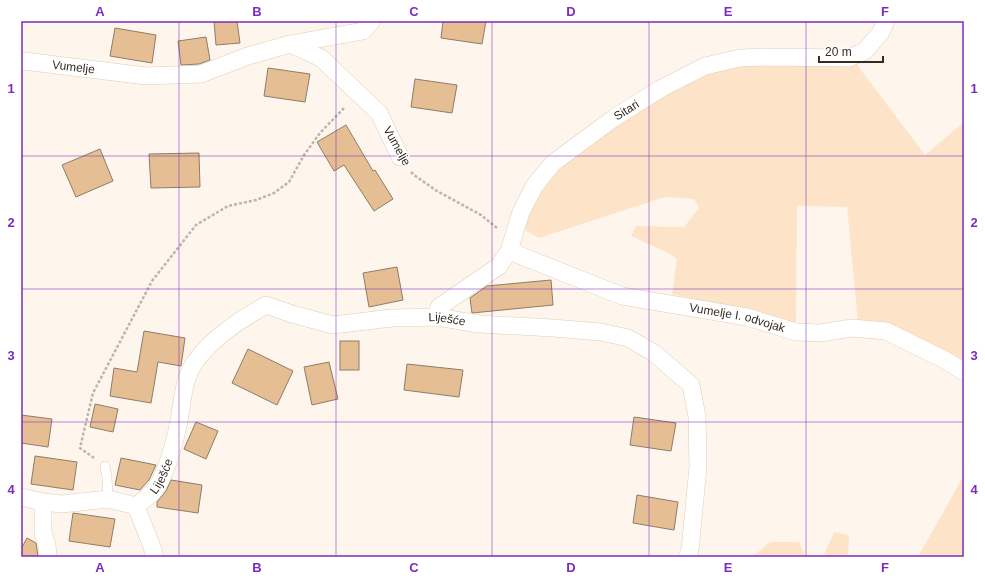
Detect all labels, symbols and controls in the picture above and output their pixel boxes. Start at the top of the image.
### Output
text: A [95,4,105,19]
text: B [252,4,262,19]
text: C [409,4,419,19]
text: D [566,4,576,19]
text: E [724,4,733,19]
text: F [881,4,889,19]
scale bar [819,38,883,64]
text: 20 m [825,45,852,59]
street label: Vumelje [51,58,96,77]
text: 1 [7,81,15,96]
text: 1 [970,81,978,96]
street label: Sitari [611,97,642,123]
street label: Vumelje [380,124,414,168]
text: 2 [7,215,15,230]
text: 2 [970,215,978,230]
street label: Vumelje I. odvojak [688,300,788,336]
street label: Liješće [428,310,467,329]
text: 3 [7,348,15,363]
text: 3 [970,348,978,363]
street label: Liješće [147,456,176,497]
text: 4 [7,482,15,497]
text: 4 [970,482,978,497]
text: A [95,560,105,575]
text: B [252,560,262,575]
text: C [409,560,419,575]
text: D [566,560,576,575]
text: E [724,560,733,575]
text: F [881,560,889,575]

